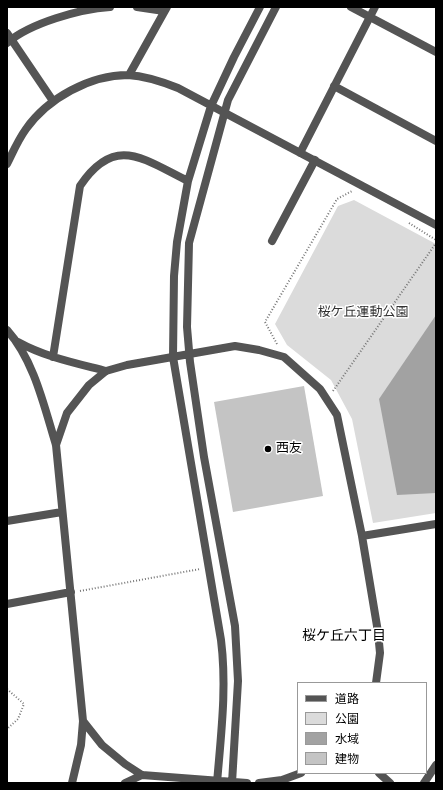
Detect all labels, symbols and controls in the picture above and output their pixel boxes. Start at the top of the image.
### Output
park label: 桜ケ丘運動公園 [318,305,408,321]
place label: 西友 [276,441,302,457]
marker: 西友 [263,444,273,454]
district label: 桜ケ丘六丁目 [302,628,386,644]
legend [297,682,427,774]
text: 道路 [335,691,359,707]
text: 公園 [335,711,359,727]
text: 水域 [335,731,359,747]
text: 建物 [335,751,359,767]

